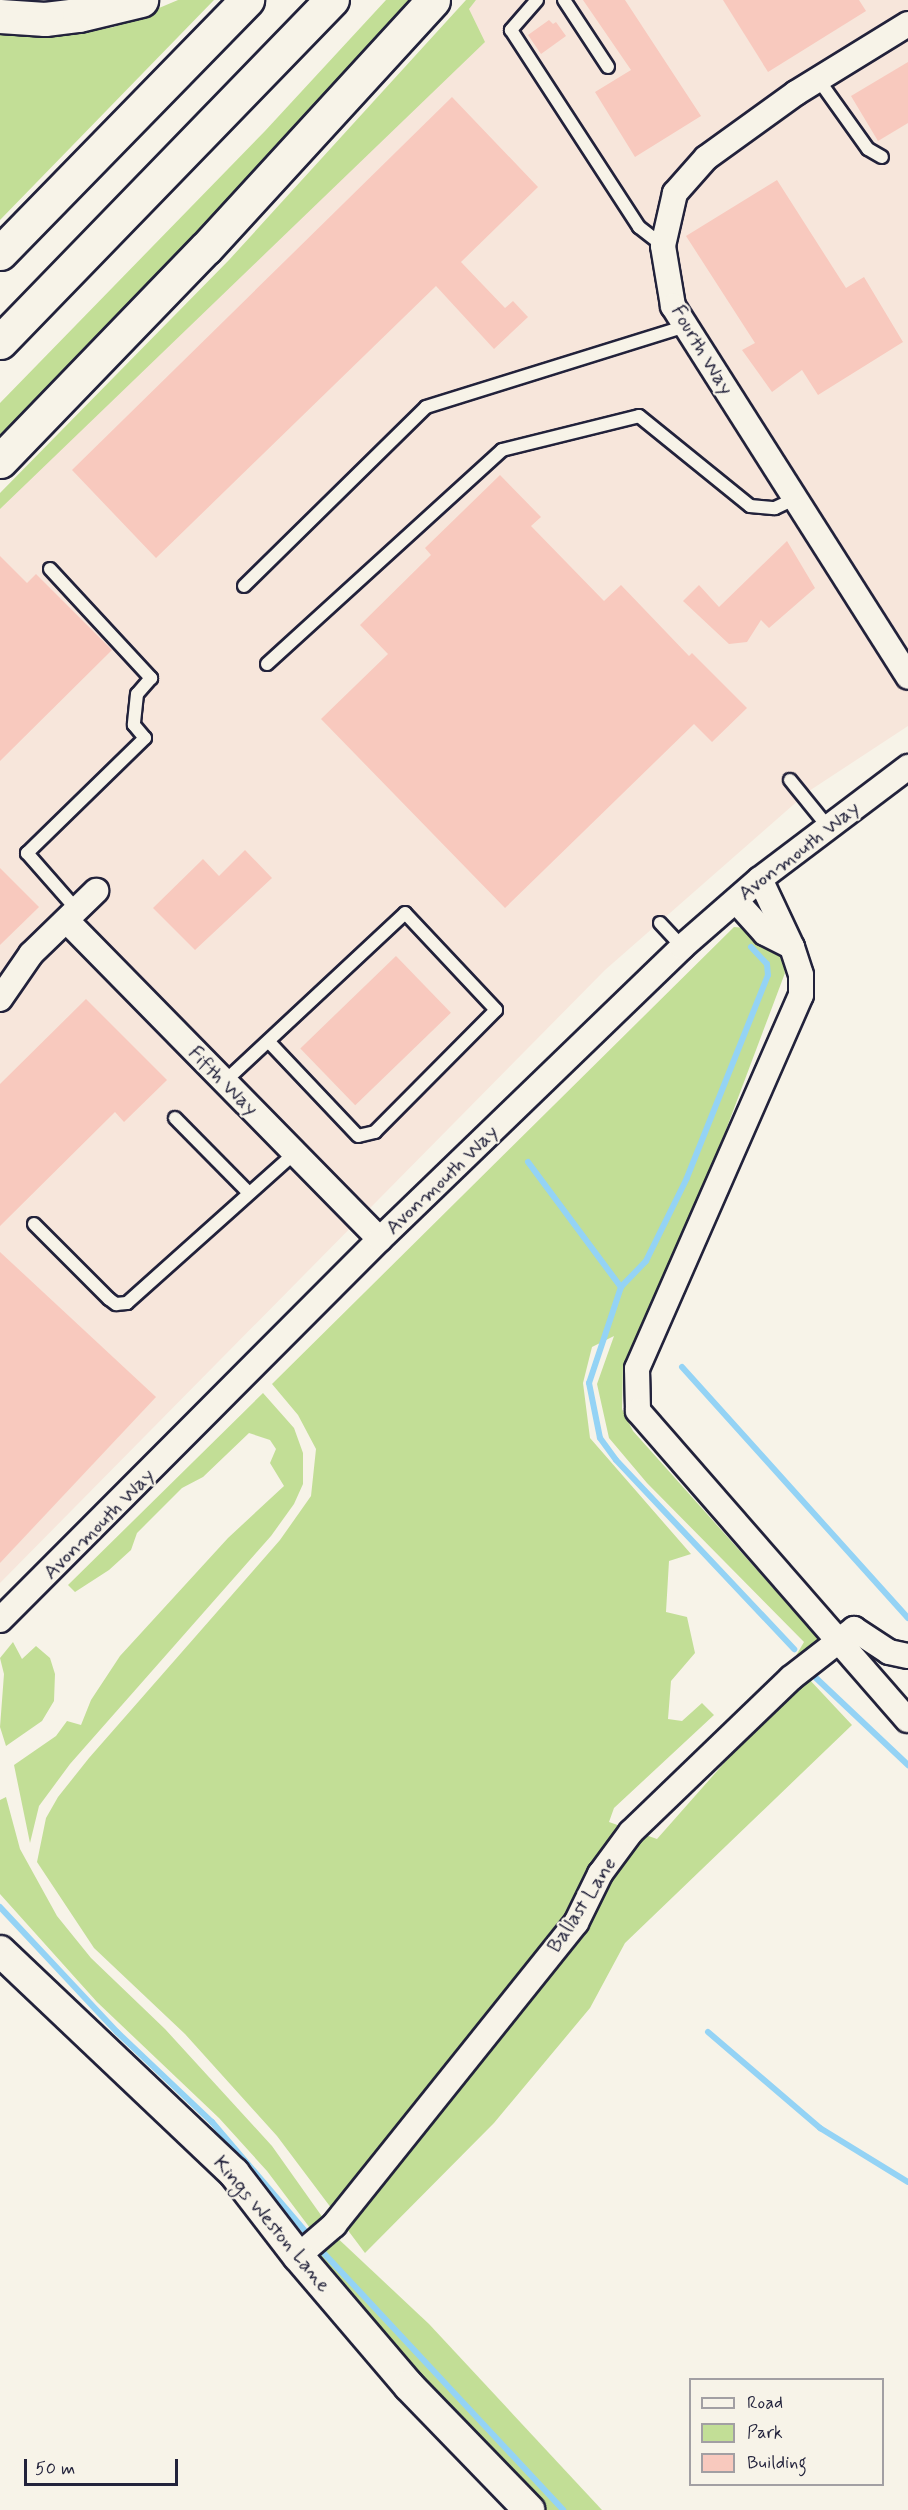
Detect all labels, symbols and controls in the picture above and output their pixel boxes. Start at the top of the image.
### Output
street label: Fourth Way [665,300,739,400]
street label: Avonmouth Way [733,796,865,906]
street label: Fifth Way [183,1041,263,1121]
street label: Avonmouth Way [380,1120,504,1240]
street label: Avonmouth Way [38,1463,160,1585]
street label: Ballast Lane [542,1852,622,1958]
street label: Kings Weston Lane [208,2151,336,2297]
legend [689,2378,884,2486]
text: Road [747,2391,783,2415]
text: Park [747,2421,783,2445]
scale bar [27,2447,182,2485]
text: Building [747,2451,807,2475]
text: 50 m [35,2457,75,2481]

